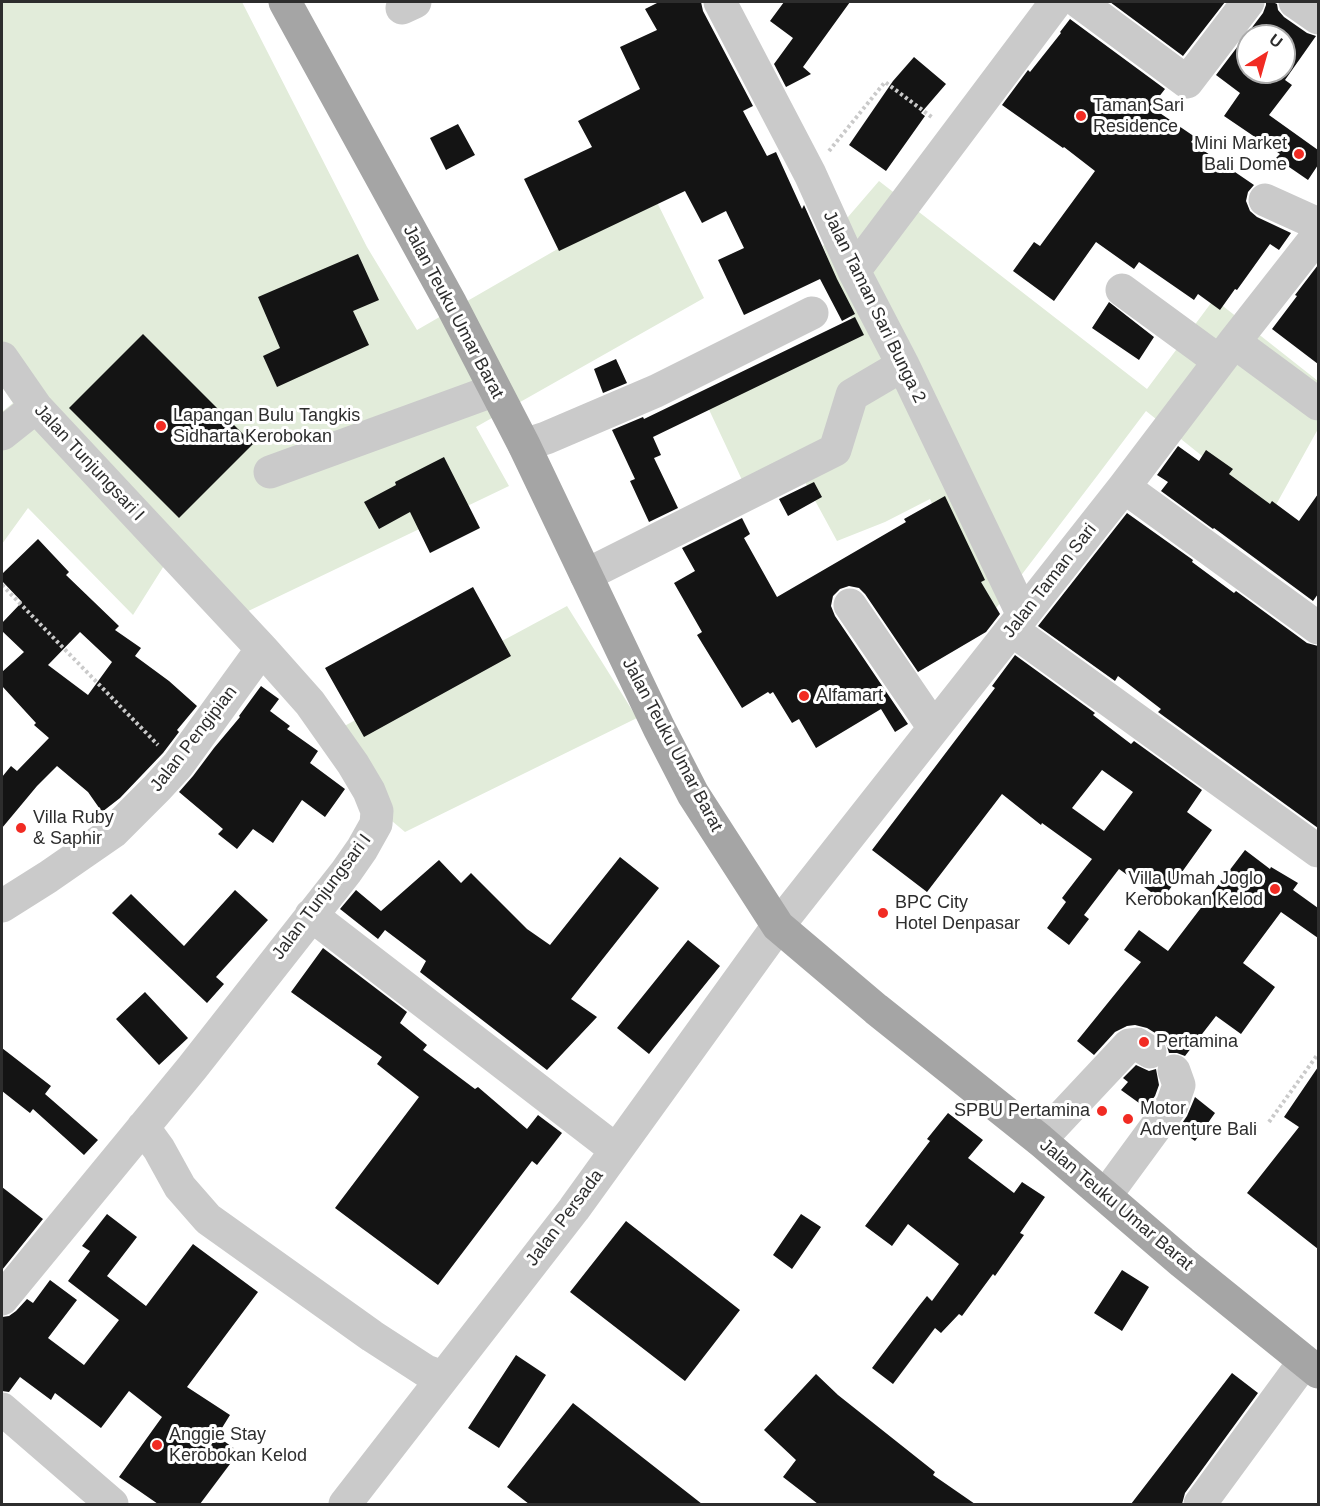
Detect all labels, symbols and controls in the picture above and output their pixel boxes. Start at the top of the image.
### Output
north arrow [1236,24,1296,84]
text: U [1266,31,1286,51]
place label: Taman Sari Residence [1093,95,1184,138]
marker: Taman Sari Residence [1074,109,1088,123]
place label: Mini Market Bali Dome [1194,133,1287,176]
marker: Mini Market Bali Dome [1292,147,1306,161]
street label: Jalan Taman Sari Bunga 2 [818,207,930,407]
street label: Jalan Teuku Umar Barat [398,222,508,402]
street label: Jalan Tunjungsari I [29,400,149,526]
place label: Lapangan Bulu Tangkis Sidharta Kerobokan [173,405,360,448]
marker: Lapangan Bulu Tangkis Sidharta Kerobokan [154,419,168,433]
street label: Jalan Taman Sari [999,520,1101,642]
street label: Jalan Teuku Umar Barat [617,655,727,835]
street label: Jalan Pengipian [146,682,242,796]
place label: Alfamart [816,685,883,707]
marker: Alfamart [797,689,811,703]
place label: Villa Ruby & Saphir [33,807,114,850]
marker: Villa Ruby & Saphir [14,821,28,835]
street label: Jalan Tunjungsari I [268,830,376,964]
place label: Villa Umah Joglo Kerobokan Kelod [1125,868,1263,910]
marker: Villa Umah Joglo Kerobokan Kelod [1268,882,1282,896]
place label: BPC City Hotel Denpasar [895,892,1020,934]
marker: BPC City Hotel Denpasar [876,906,890,920]
place label: Pertamina [1156,1031,1238,1053]
marker: Pertamina [1137,1035,1151,1049]
place label: Motor Adventure Bali [1140,1098,1257,1140]
place label: SPBU Pertamina [954,1100,1090,1122]
marker: SPBU Pertamina [1095,1104,1109,1118]
marker: Motor Adventure Bali [1121,1112,1135,1126]
street label: Jalan Teuku Umar Barat [1035,1135,1197,1275]
street label: Jalan Persada [522,1166,608,1270]
place label: Anggie Stay Kerobokan Kelod [169,1424,307,1466]
marker: Anggie Stay Kerobokan Kelod [150,1438,164,1452]

